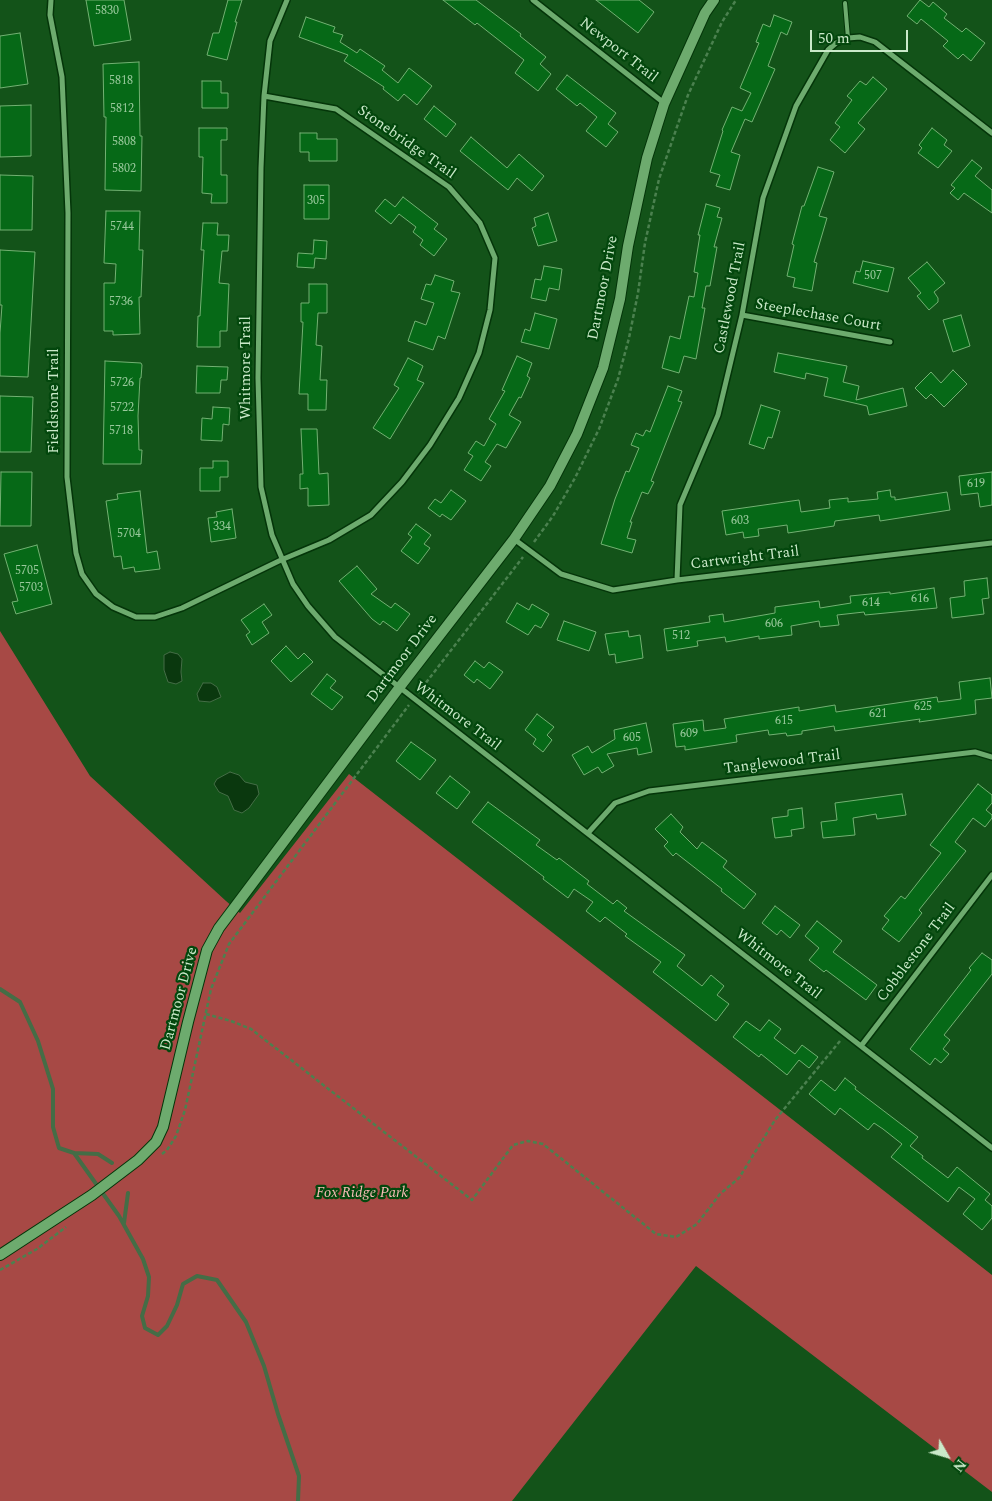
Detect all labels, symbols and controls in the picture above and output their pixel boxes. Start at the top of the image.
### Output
house number: 5830 [95,5,119,19]
street label: Newport Trail [575,15,661,87]
scale bar [812,20,910,52]
text: 50 m [818,27,850,50]
house number: 5818 [109,75,133,89]
street label: Stonebridge Trail [353,102,459,184]
house number: 5812 [110,103,134,117]
house number: 5808 [112,136,136,150]
house number: 5802 [112,163,136,177]
house number: 305 [307,195,325,209]
house number: 5744 [110,221,134,235]
street label: Dartmoor Drive [585,234,623,342]
street label: Castlewood Trail [711,241,751,355]
house number: 507 [864,270,882,284]
house number: 5736 [109,296,133,310]
street label: Steeplechase Court [754,296,882,336]
street label: Whitmore Trail [238,316,256,420]
street label: Fieldstone Trail [46,348,64,454]
house number: 5726 [110,377,134,391]
house number: 5722 [110,402,134,416]
house number: 5718 [109,425,133,439]
house number: 619 [967,478,985,492]
house number: 603 [731,515,749,529]
house number: 334 [213,521,231,535]
house number: 5704 [117,528,141,542]
street label: Cartwright Trail [690,543,800,575]
house number: 5705 [15,565,39,579]
house number: 5703 [19,582,43,596]
house number: 616 [911,593,929,607]
house number: 614 [862,597,880,611]
street label: Dartmoor Drive [364,611,442,707]
house number: 606 [765,618,783,632]
house number: 512 [672,630,690,644]
street label: Whitmore Trail [410,679,504,755]
house number: 625 [914,701,932,715]
house number: 621 [869,708,887,722]
house number: 615 [775,715,793,729]
house number: 609 [680,728,698,742]
house number: 605 [623,732,641,746]
street label: Tanglewood Trail [723,747,841,779]
street label: Cobblestone Trail [874,900,960,1006]
street label: Whitmore Trail [732,926,824,1004]
street label: Dartmoor Drive [158,945,202,1053]
park label: Fox Ridge Park [316,1185,408,1203]
north arrow [922,1431,972,1481]
text: N [947,1455,971,1477]

